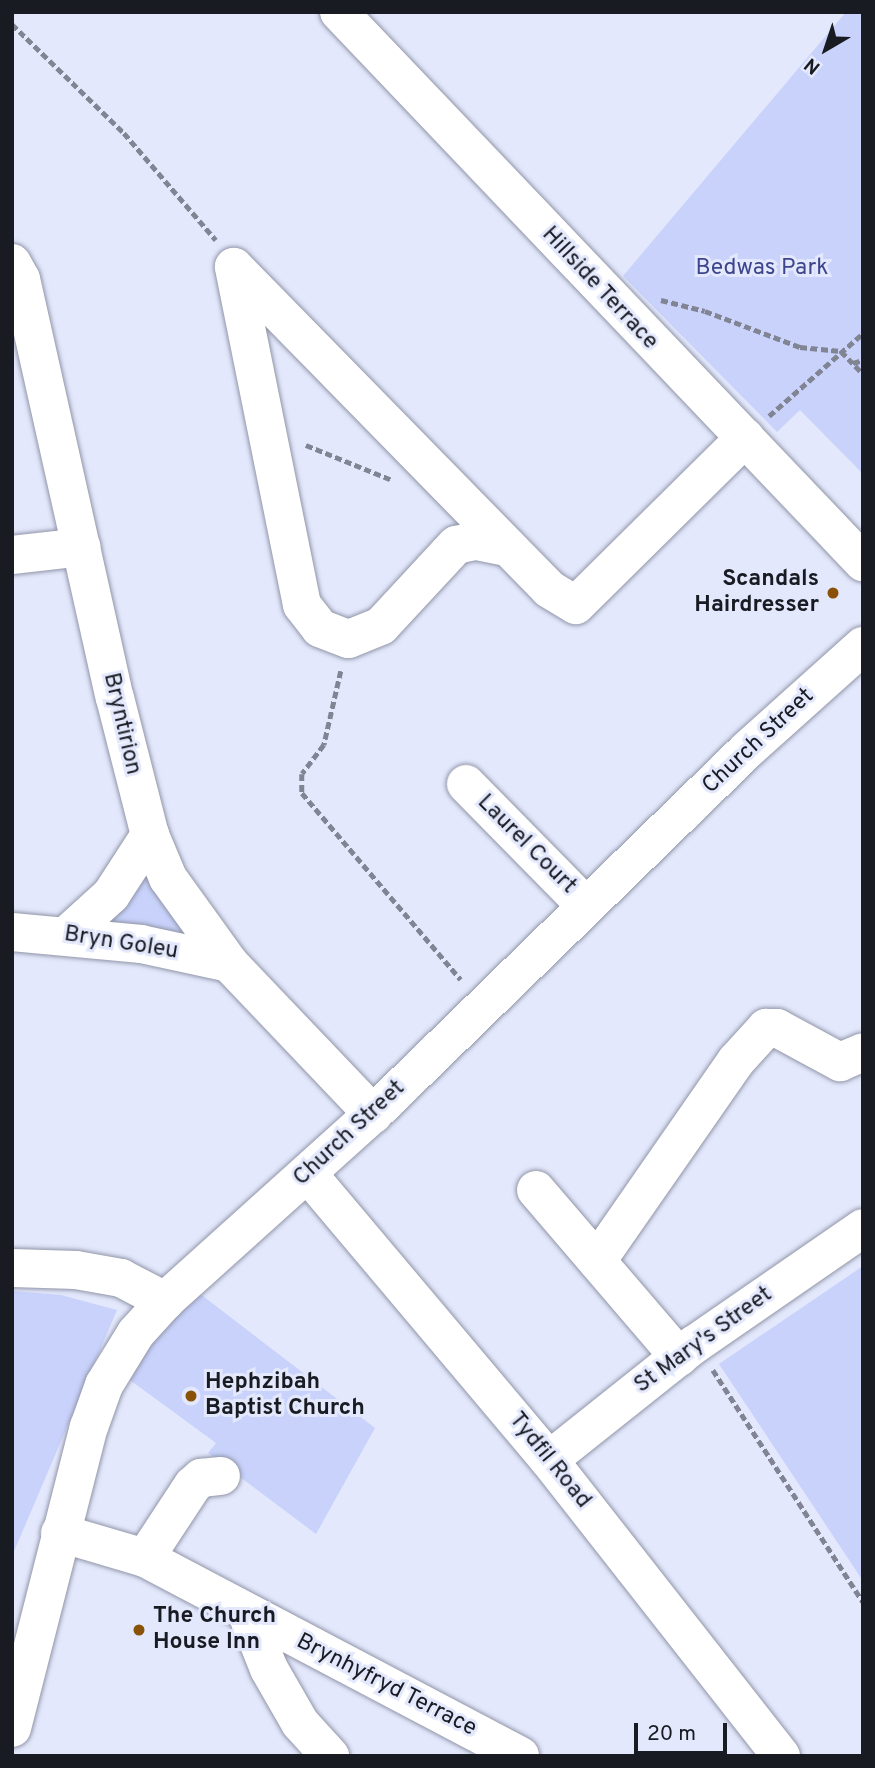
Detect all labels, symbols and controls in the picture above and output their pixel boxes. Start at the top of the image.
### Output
north arrow [791,14,861,84]
text: N [800,52,826,79]
street label: Hillside Terrace [535,221,663,357]
park label: Bedwas Park [696,255,828,283]
place label: Scandals Hairdresser [694,566,819,620]
marker: Scandals Hairdresser [825,585,841,601]
street label: Bryntirion [96,670,146,778]
street label: Church Street [697,683,821,801]
street label: Laurel Court [471,790,581,900]
street label: Bryn Goleu [62,921,180,967]
street label: Church Street [288,1075,412,1193]
street label: St Mary's Street [630,1282,778,1400]
place label: Hephzibah Baptist Church [205,1369,365,1423]
marker: Hephzibah Baptist Church [183,1388,199,1404]
street label: Tydfil Road [502,1407,596,1515]
place label: The Church House Inn [153,1603,276,1657]
marker: The Church House Inn [131,1622,147,1638]
street label: Brynhyfryd Terrace [291,1628,481,1744]
scale bar [637,1708,730,1752]
text: 20 m [647,1721,696,1748]

